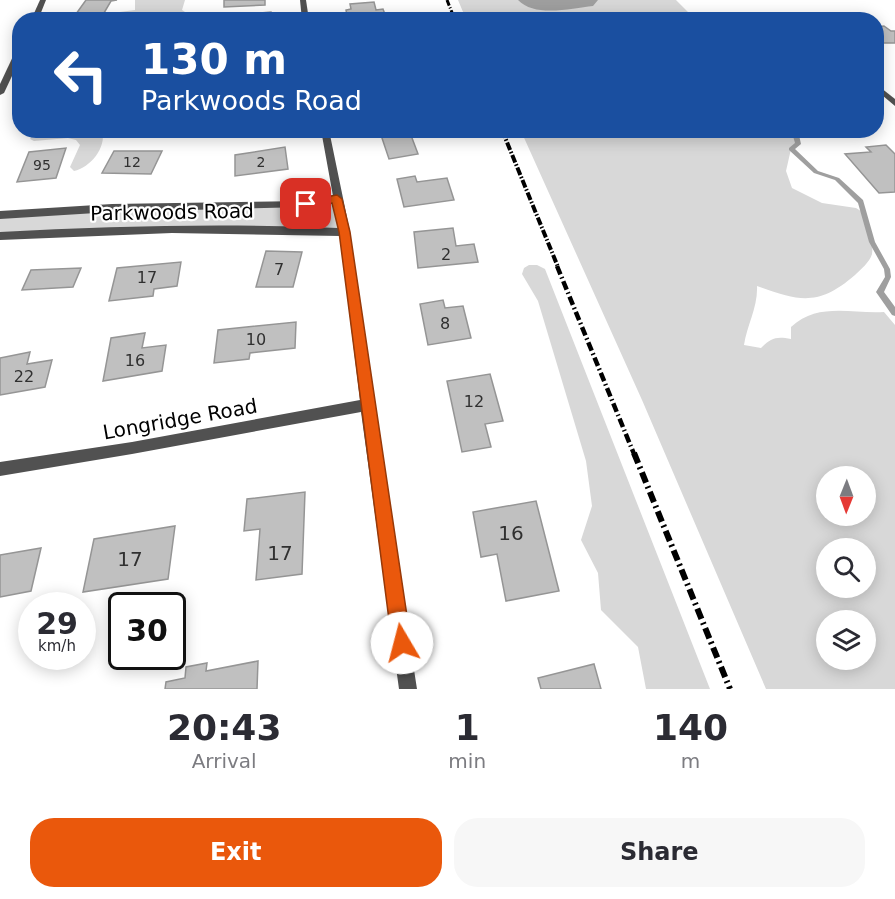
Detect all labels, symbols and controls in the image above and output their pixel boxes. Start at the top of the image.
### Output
text: 130 m [141,35,287,84]
icon: left [42,36,120,114]
text: Parkwoods Road [141,85,362,116]
house number: 12 [123,154,141,170]
house number: 2 [257,154,265,170]
house number: 95 [33,157,51,173]
pin [280,178,331,229]
icon: arrive [289,187,322,220]
street label: Parkwoods Road [90,199,254,225]
house number: 2 [441,245,451,264]
house number: 7 [274,260,284,279]
house number: 17 [137,268,157,287]
house number: 8 [440,314,450,333]
house number: 10 [246,330,266,349]
house number: 16 [125,351,145,370]
house number: 22 [14,367,34,386]
house number: 12 [464,392,484,411]
street label: Longridge Road [101,394,259,444]
north arrow [816,466,876,526]
map controls [816,466,876,670]
house number: 16 [498,521,524,545]
button: search [816,538,876,598]
house number: 17 [267,541,293,565]
house number: 17 [117,547,143,571]
speed limit sign: 30 [108,592,186,670]
text: 29 [36,606,78,641]
button: layers [816,610,876,670]
position arrow [370,611,434,675]
text: km/h [38,637,76,655]
text: 20:43 [167,707,281,748]
text: 1 [455,707,480,748]
text: 140 [653,707,728,748]
text: Arrival [192,749,257,773]
text: min [448,749,486,773]
text: m [681,749,700,773]
button: Exit [30,818,442,887]
button: Share [454,818,865,887]

